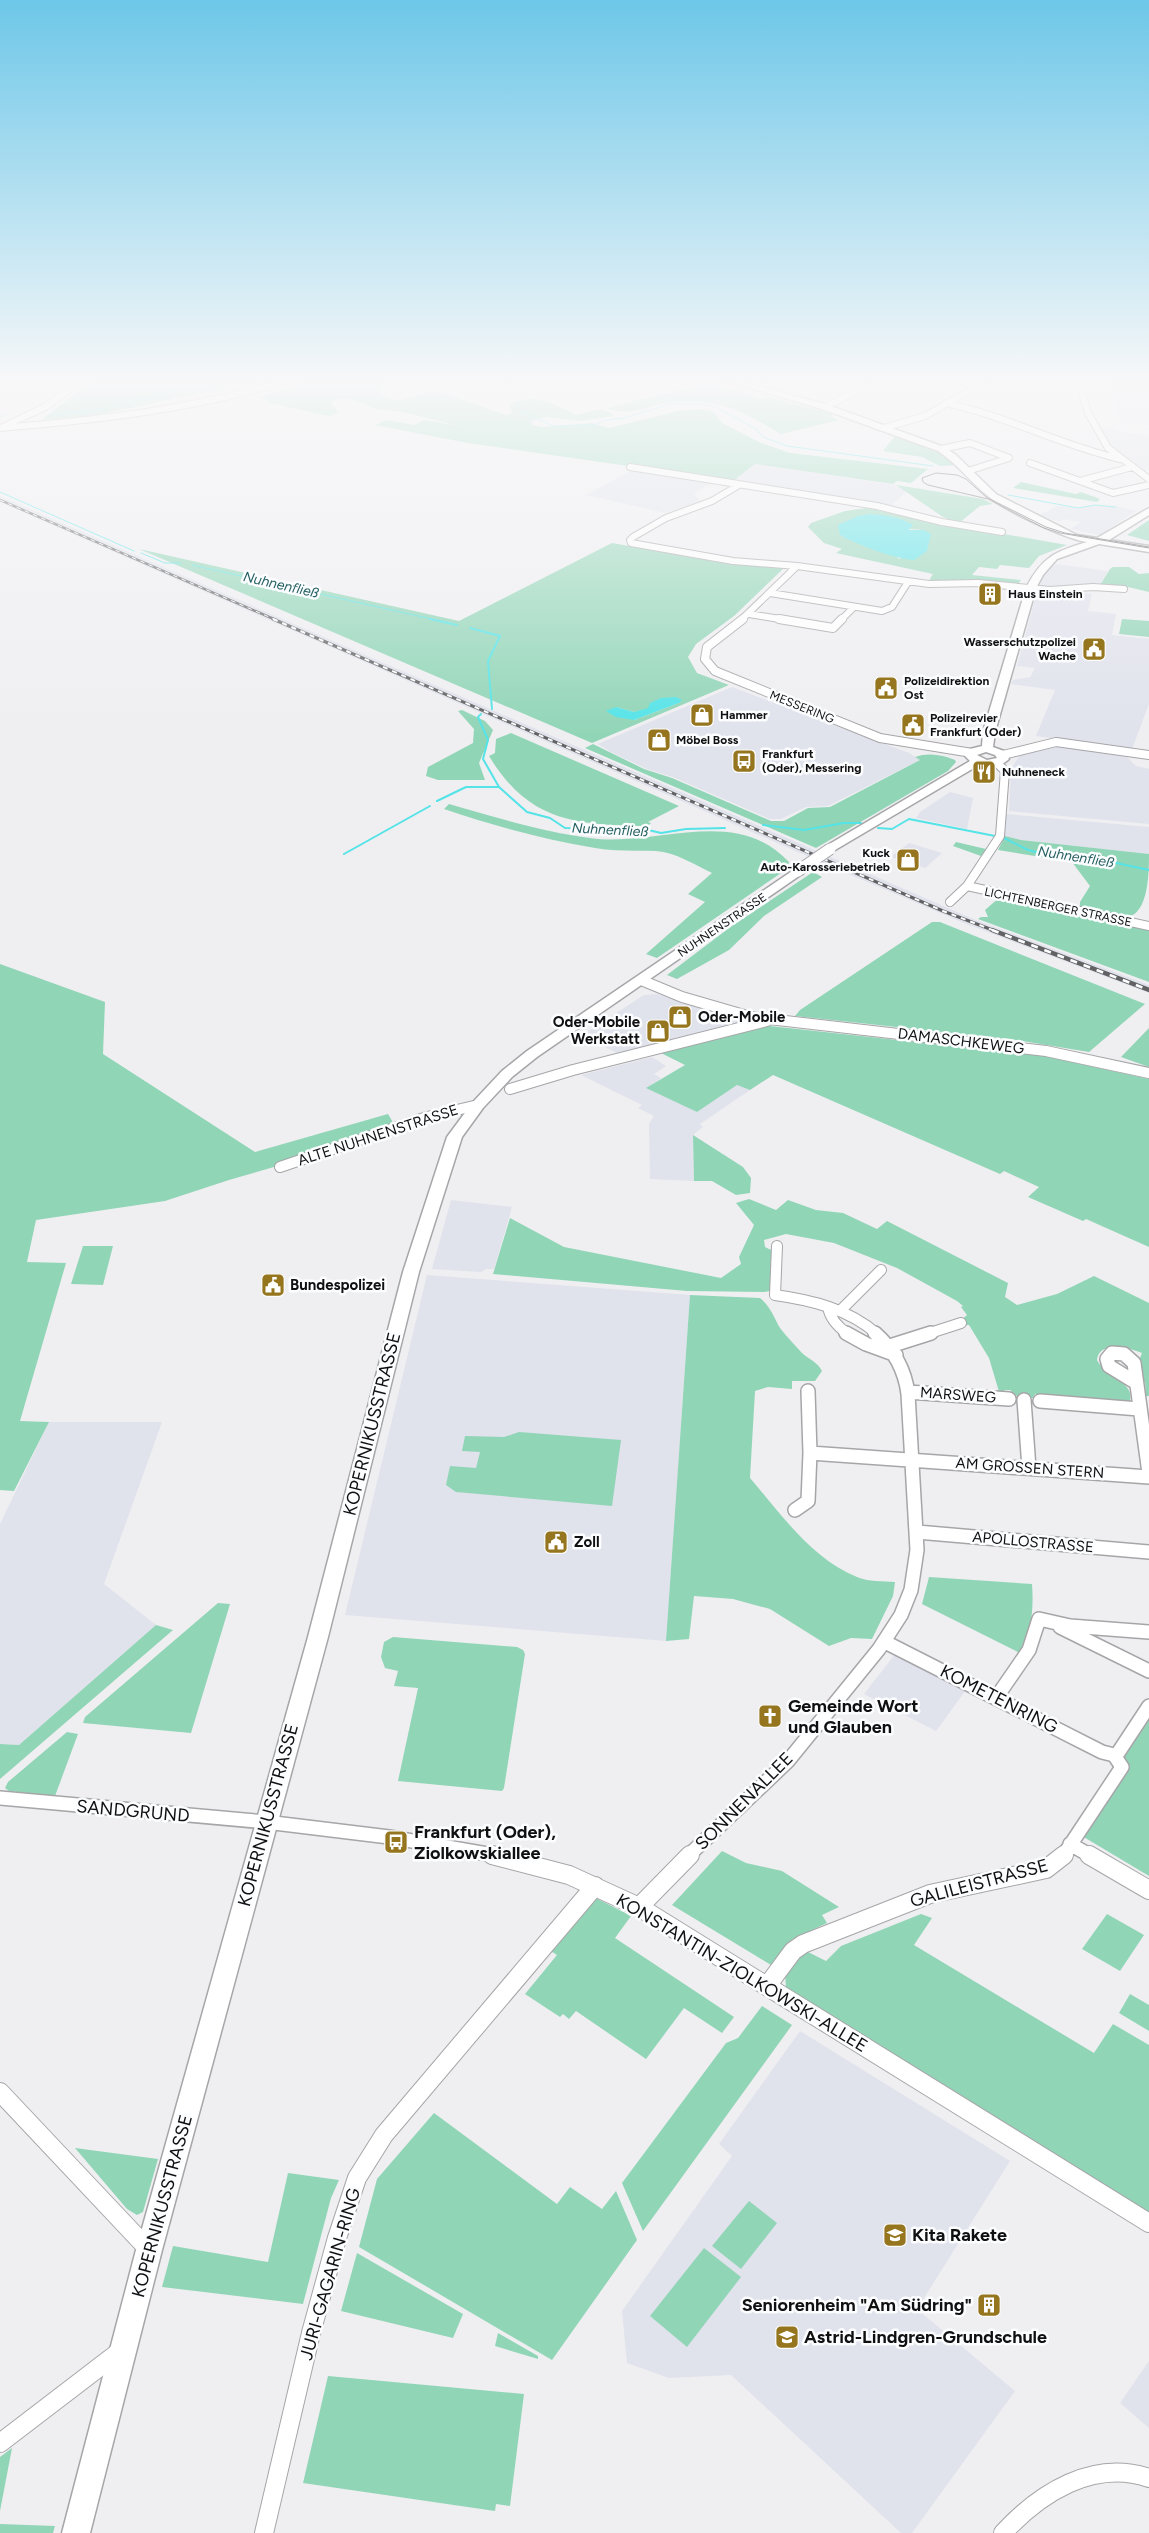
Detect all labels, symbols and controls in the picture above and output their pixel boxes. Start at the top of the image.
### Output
water label: Nuhnenfließ [242,568,320,602]
building icon: Haus Einstein [977,581,1003,607]
place label: Haus Einstein [1008,587,1083,601]
place label: Wasserschutzpolizei Wache [964,635,1076,663]
public building icon: Wasserschutzpolizei Wache [1081,636,1107,662]
place label: Polizeidirektion Ost [904,674,990,702]
public building icon: Polizeidirektion Ost [873,675,899,701]
street label: MESSERING [768,688,836,726]
shop icon: Hammer [689,702,715,728]
place label: Hammer [720,708,768,722]
place label: Polizeirevier Frankfurt (Oder) [930,711,1022,739]
public building icon: Polizeirevier Frankfurt (Oder) [900,712,926,738]
shop icon: Möbel Boss [646,727,672,753]
place label: Möbel Boss [676,733,739,747]
place label: Frankfurt (Oder), Messering [762,747,861,775]
bus stop icon: Frankfurt (Oder), Messering [731,748,757,774]
restaurant icon: Nuhneneck [971,759,997,785]
place label: Nuhneneck [1002,765,1065,779]
water label: Nuhnenfließ [571,820,649,841]
water label: Nuhnenfließ [1037,843,1115,871]
place label: Kuck Auto-Karosseriebetrieb [760,846,891,874]
shop icon: Kuck Auto-Karosseriebetrieb [895,847,921,873]
street label: LICHTENBERGER STRASSE [983,885,1133,929]
street label: NUHNENSTRASSE [675,890,769,960]
shop icon: Oder-Mobile [667,1004,693,1030]
place label: Oder-Mobile [698,1008,786,1026]
place label: Oder-Mobile Werkstatt [553,1013,641,1048]
shop icon: Oder-Mobile Werkstatt [645,1018,671,1044]
street label: DAMASCHKEWEG [897,1024,1025,1058]
street label: ALTE NUHNENSTRASSE [296,1101,460,1169]
public building icon: Bundespolizei [260,1272,286,1298]
place label: Bundespolizei [290,1276,385,1294]
street label: KOPERNIKUSSTRASSE [339,1330,405,1518]
street label: MARSWEG [919,1383,997,1407]
street label: AM GROSSEN STERN [955,1454,1105,1482]
street label: APOLLOSTRASSE [972,1528,1094,1556]
public building icon: Zoll [543,1529,569,1555]
place label: Zoll [574,1533,600,1551]
street label: KOMETENRING [936,1660,1062,1738]
place label: Gemeinde Wort und Glauben [788,1695,918,1738]
church icon: Gemeinde Wort und Glauben [757,1703,783,1729]
street label: KOPERNIKUSSTRASSE [233,1721,303,1909]
street label: SONNENALLEE [690,1747,798,1855]
street label: SANDGRUND [75,1795,191,1827]
place label: Frankfurt (Oder), Ziolkowskiallee [414,1821,556,1864]
bus stop icon: Frankfurt (Oder), Ziolkowskiallee [383,1829,409,1855]
street label: GALILEISTRASSE [908,1854,1050,1912]
street label: KONSTANTIN-ZIOLKOWSKI-ALLEE [612,1889,872,2057]
street label: KOPERNIKUSSTRASSE [127,2112,197,2300]
street label: JURI-GAGARIN-RING [295,2185,365,2363]
school or university icon: Kita Rakete [882,2222,908,2248]
place label: Kita Rakete [912,2224,1007,2246]
building icon: Seniorenheim "Am Südring" [976,2292,1002,2318]
place label: Seniorenheim "Am Südring" [742,2294,972,2316]
school or university icon: Astrid-Lindgren-Grundschule [774,2324,800,2350]
place label: Astrid-Lindgren-Grundschule [804,2326,1047,2348]

